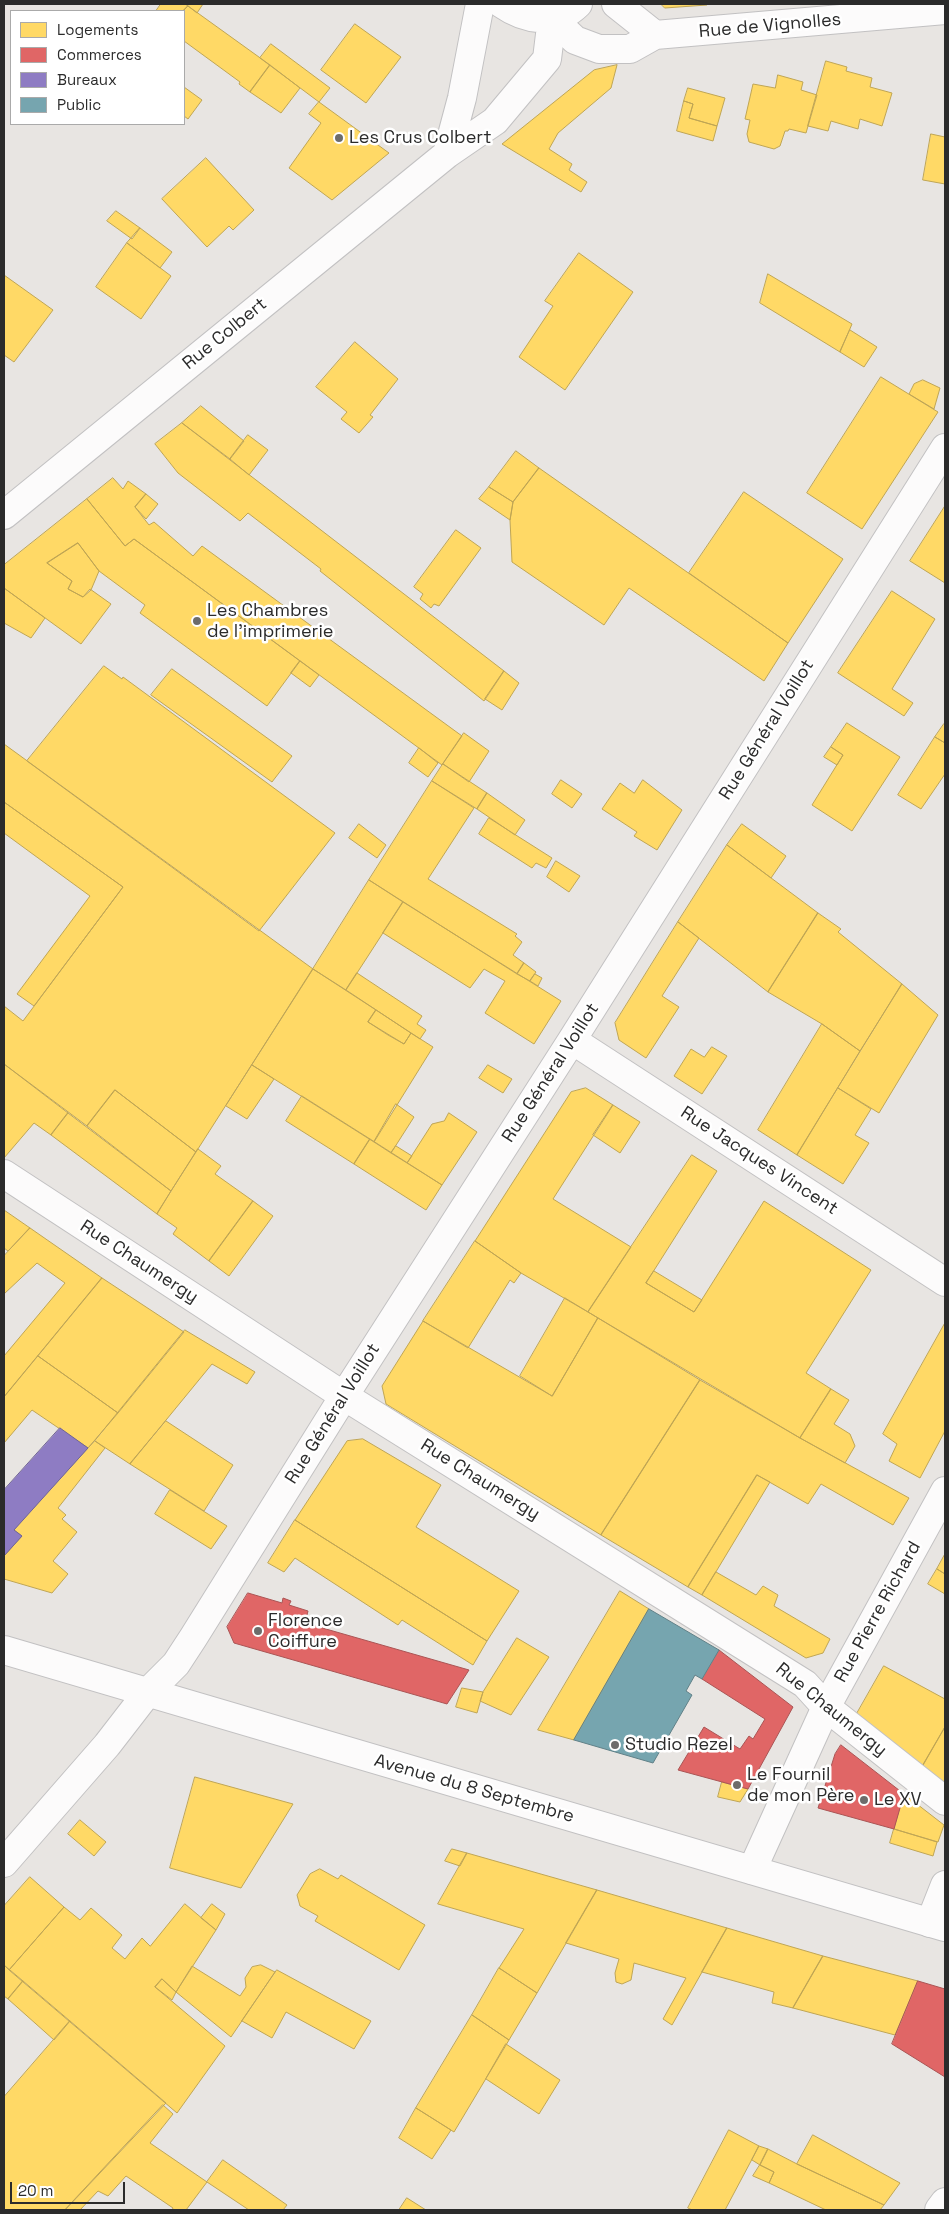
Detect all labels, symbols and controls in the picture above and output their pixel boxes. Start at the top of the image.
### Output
street label: Rue de Vignolles [698,9,842,43]
legend [10,10,185,125]
text: Logements [57,20,139,39]
text: Commerces [57,45,142,64]
text: Bureaux [57,70,117,89]
text: Public [57,95,101,114]
place label: Les Crus Colbert [349,127,491,149]
marker: Les Crus Colbert [333,132,345,144]
street label: Rue Colbert [179,293,271,375]
place label: Les Chambres de l'imprimerie [207,600,333,642]
marker: Les Chambres de l'imprimerie [191,615,203,627]
street label: Rue Général Voillot [715,656,819,804]
street label: Rue Général Voillot [498,999,604,1147]
street label: Rue Jacques Vincent [676,1102,842,1220]
street label: Rue Chaumergy [76,1216,202,1308]
street label: Rue Général Voillot [281,1340,385,1488]
street label: Rue Chaumergy [416,1435,544,1525]
street label: Rue Pierre Richard [830,1538,926,1686]
place label: Florence Coiffure [268,1610,343,1652]
marker: Florence Coiffure [252,1625,264,1637]
street label: Rue Chaumergy [771,1659,891,1761]
place label: Studio Rezel [625,1734,733,1756]
marker: Studio Rezel [609,1739,621,1751]
street label: Avenue du 8 Septembre [372,1750,576,1828]
place label: Le Fournil de mon Père [747,1764,854,1806]
marker: Le Fournil de mon Père [731,1779,743,1791]
place label: Le XV [874,1789,922,1811]
marker: Le XV [858,1794,870,1806]
scale bar [12,2172,128,2204]
text: 20 m [18,2181,53,2200]

